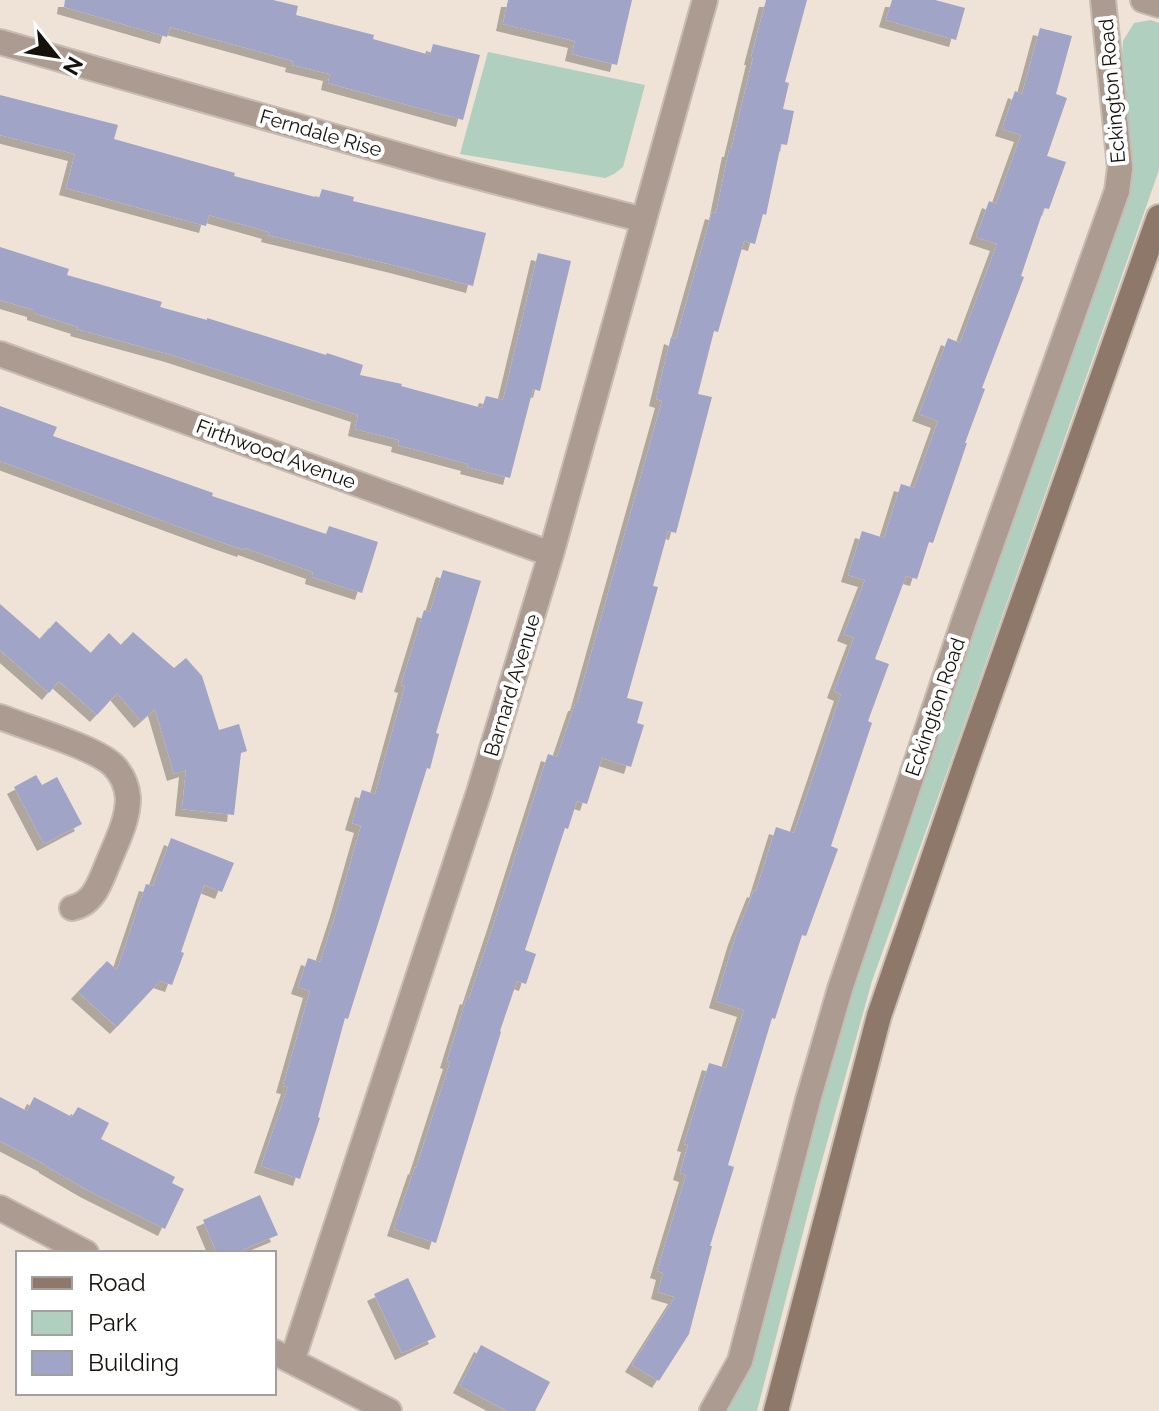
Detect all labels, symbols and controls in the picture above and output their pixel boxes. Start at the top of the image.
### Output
north arrow [16,16,96,96]
street label: Eckington Road [1094,18,1130,164]
text: N [58,52,89,80]
street label: Ferndale Rise [257,104,385,162]
street label: Firthwood Avenue [193,414,359,494]
street label: Barnard Avenue [479,611,545,759]
street label: Eckington Road [900,635,970,779]
legend [16,1251,276,1395]
text: Road [88,1268,146,1297]
text: Park [88,1308,137,1337]
text: Building [88,1348,179,1377]

